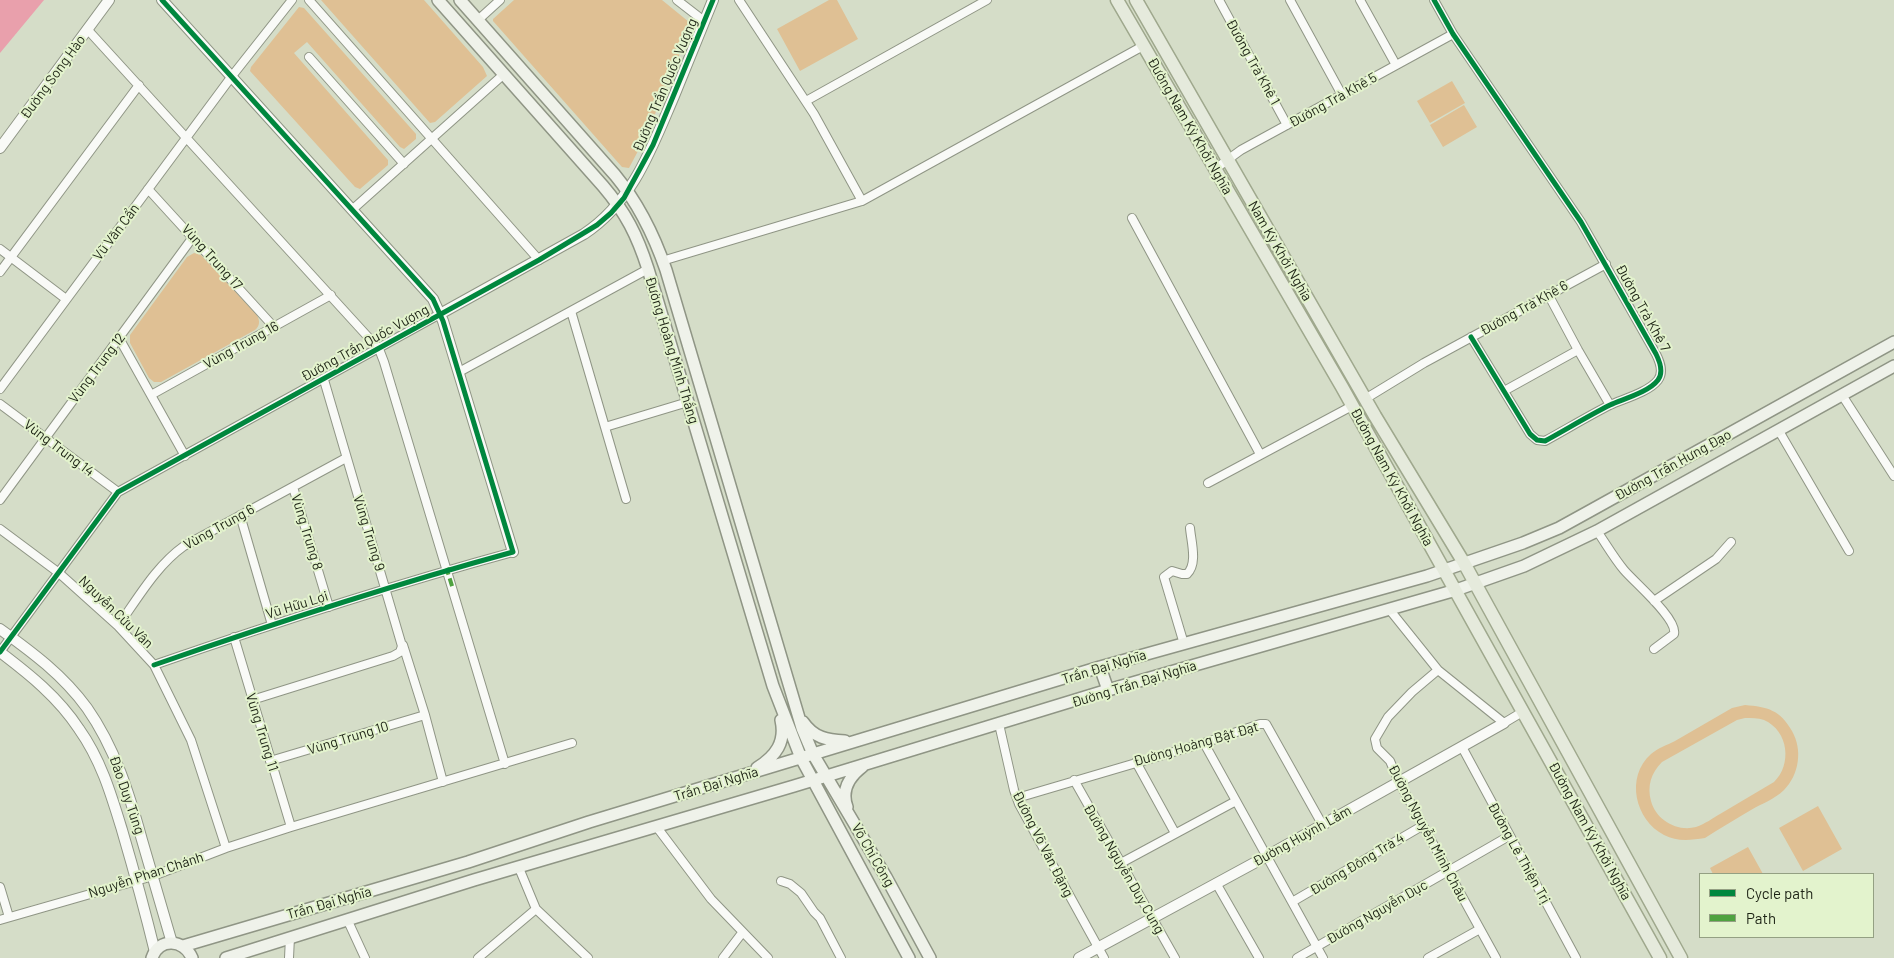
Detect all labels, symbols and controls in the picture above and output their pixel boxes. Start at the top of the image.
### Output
street label: Đường Trần Quốc Vượng [629,16,701,154]
street label: Đường Trà Khê 1 [1222,16,1284,108]
street label: Đường Song Hào [17,32,89,122]
street label: Đường Nam Kỳ Khởi Nghĩa [1144,55,1236,197]
street label: Đường Trà Khê 5 [1286,69,1380,131]
street label: Nam Kỳ Khởi Nghĩa [1244,198,1316,304]
street label: Vũ Văn Cẩn [89,200,143,264]
street label: Vùng Trung 17 [178,221,246,293]
street label: Đường Trà Khê 7 [1612,261,1674,355]
street label: Đường Hoàng Minh Thắng [642,274,702,426]
street label: Đường Trà Khê 6 [1477,277,1571,339]
street label: Đường Trần Quốc Vượng [298,301,432,385]
street label: Vùng Trung 16 [201,317,281,373]
street label: Vùng Trung 12 [65,330,129,406]
street label: Đường Nam Kỳ Khởi Nghĩa [1347,405,1437,549]
street label: Vùng Trung 14 [20,416,98,480]
street label: Đường Trần Hưng Đạo [1612,426,1734,504]
street label: Vùng Trung 8 [287,492,327,572]
street label: Vùng Trung 9 [349,493,389,573]
street label: Vùng Trung 6 [181,501,257,553]
street label: Nguyễn Cửu Vân [75,572,157,652]
street label: Vũ Hữu Lợi [264,588,330,622]
street label: Trần Đại Nghĩa [1060,646,1148,688]
street label: Đường Trần Đại Nghĩa [1070,657,1198,711]
street label: Vùng Trung 11 [242,691,282,773]
street label: Vùng Trung 10 [305,718,391,758]
street label: Đường Hoàng Bật Đạt [1131,718,1261,770]
street label: Đào Duy Tùng [106,753,148,837]
street label: Đường Nam Kỳ Khởi Nghĩa [1545,759,1635,903]
street label: Đường Nguyễn Minh Châu [1385,762,1471,904]
street label: Trần Đại Nghĩa [672,763,760,805]
street label: Đường Võ Văn Đặng [1009,788,1077,900]
street label: Đường Lê Thiện Trị [1484,799,1554,907]
street label: Đường Nguyễn Duy Cung [1080,801,1168,937]
street label: Đường Huỳnh Lắm [1250,802,1354,870]
street label: Võ Chí Công [848,820,898,890]
street label: Đường Đông Trà 4 [1307,829,1407,899]
street label: Nguyễn Phan Chánh [86,848,206,902]
legend [1699,873,1874,938]
street label: Đường Nguyễn Dục [1323,876,1431,948]
street label: Trần Đại Nghĩa [285,883,373,923]
text: Cycle path [1746,884,1813,902]
text: Path [1746,909,1776,927]

